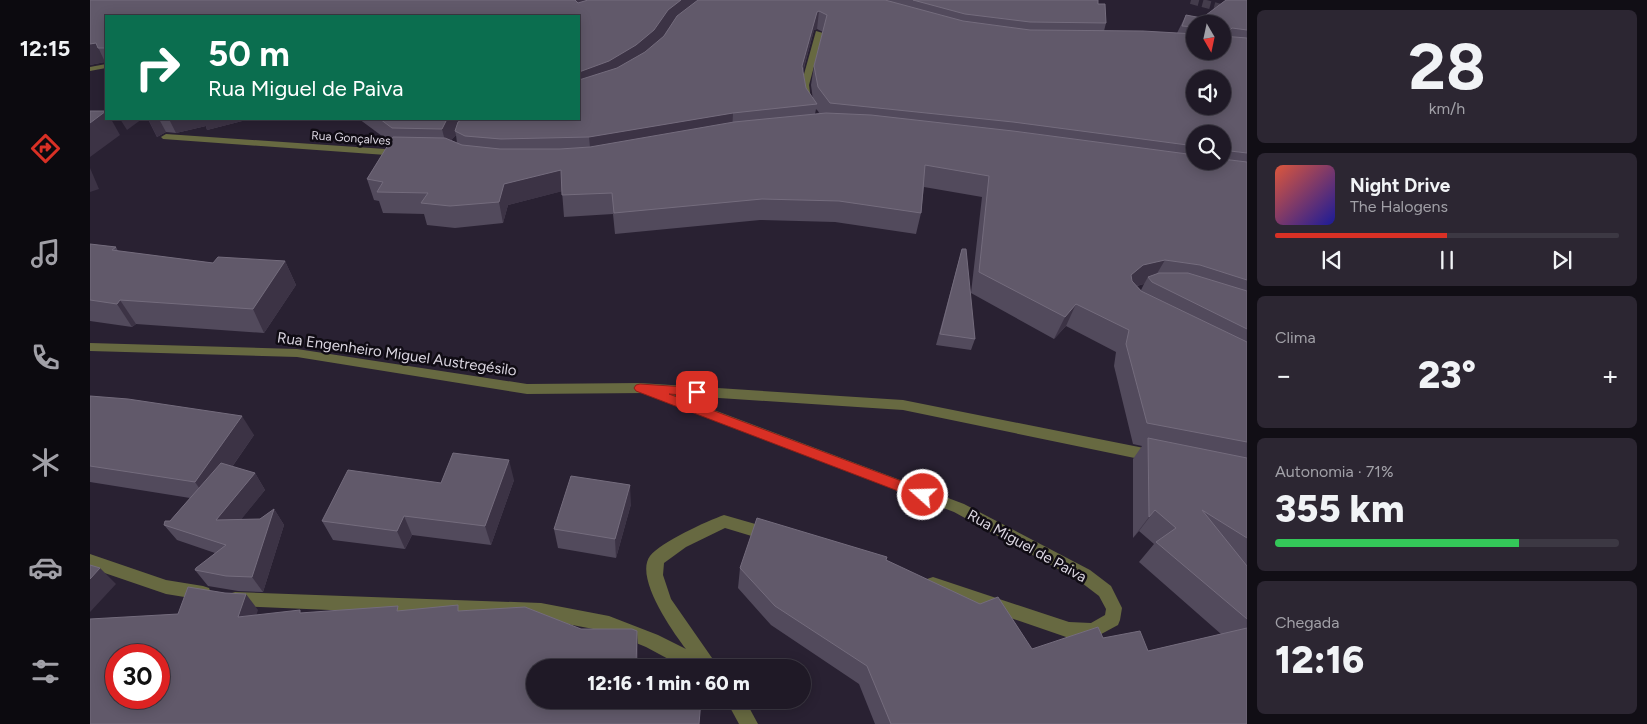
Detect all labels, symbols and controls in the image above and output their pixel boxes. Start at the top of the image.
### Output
north arrow [1186,15,1231,60]
map controls [1186,15,1231,170]
text: 28 [1408,27,1486,105]
text: 50 m [208,33,290,75]
text: 12:15 [20,35,70,62]
icon: right [125,35,190,100]
button: sound [1186,70,1231,115]
text: Rua Miguel de Paiva [208,75,403,102]
text: km/h [1429,99,1465,118]
button: search [1186,125,1231,170]
street label: Rua Gonçalves [311,128,392,148]
icon: directions [28,131,63,166]
text: Night Drive [1350,174,1450,197]
text: The Halogens [1350,197,1448,216]
icon: music [28,236,63,271]
icon: previous [1318,246,1346,274]
icon: pause [1433,246,1461,274]
icon: next [1548,246,1576,274]
street label: Rua Engenheiro Miguel Austregésilo [276,328,518,380]
text: Clima [1275,328,1316,347]
icon: phone [28,340,63,375]
text: 23° [1418,352,1476,398]
text: − [1275,358,1292,392]
text: + [1602,358,1619,392]
pin [676,371,718,413]
icon: arrive [683,378,711,406]
icon: climate [28,445,63,480]
text: Autonomia · 71% [1275,462,1394,481]
position arrow [896,468,948,520]
text: 355 km [1275,486,1404,532]
street label: Rua Miguel de Paiva [964,506,1090,586]
icon: car [28,550,63,585]
text: Chegada [1275,613,1339,632]
text: 12:16 [1275,637,1364,683]
speed limit sign: 30 [105,644,170,709]
icon: filters [28,654,63,689]
text: 12:16 · 1 min · 60 m [587,672,750,695]

